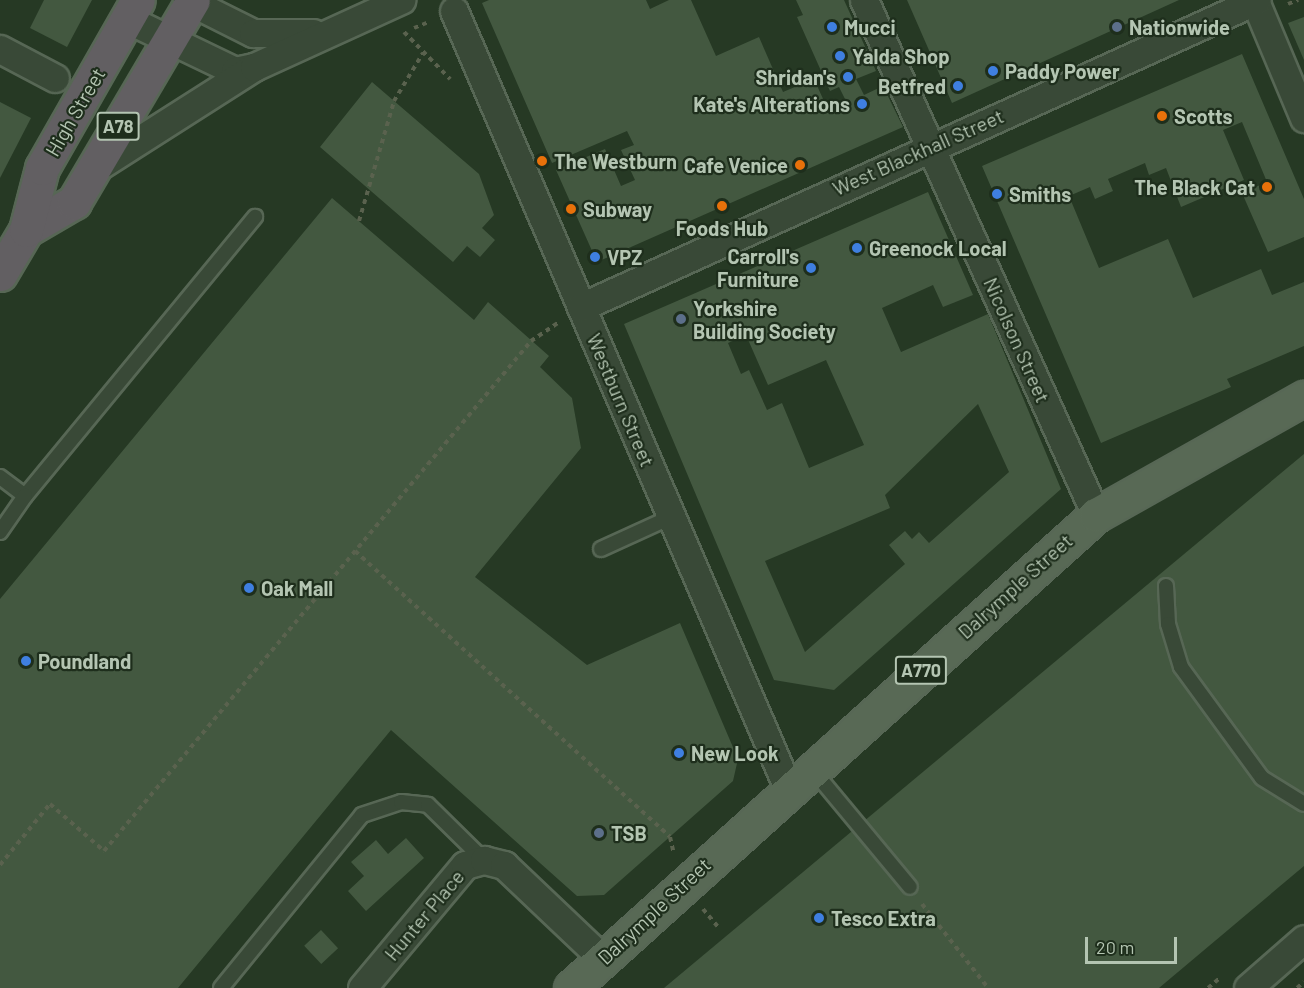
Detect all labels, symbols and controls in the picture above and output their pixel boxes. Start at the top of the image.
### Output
place label: Mucci [844,15,896,39]
place label: Nationwide [1129,15,1230,39]
marker: Mucci [825,20,839,34]
marker: Nationwide [1110,20,1124,34]
place label: Yalda Shop [852,44,950,68]
marker: Yalda Shop [833,49,847,63]
place label: Paddy Power [1005,59,1120,83]
street label: High Street [40,63,110,161]
marker: Paddy Power [986,64,1000,78]
place label: Shridan's [755,65,836,89]
marker: Shridan's [841,70,855,84]
place label: Betfred [878,74,946,98]
marker: Betfred [951,79,965,93]
place label: Kate's Alterations [693,92,850,116]
marker: Kate's Alterations [855,97,869,111]
street label: West Blackhall Street [829,104,1007,200]
place label: Scotts [1174,104,1233,128]
marker: Scotts [1155,109,1169,123]
road number: A78 [96,111,140,141]
place label: The Westburn [554,149,677,173]
place label: Cafe Venice [684,153,788,177]
marker: The Westburn [535,154,549,168]
marker: Cafe Venice [793,158,807,172]
place label: The Black Cat [1134,175,1255,199]
marker: The Black Cat [1260,180,1274,194]
place label: Smiths [1009,182,1071,206]
marker: Smiths [990,187,1004,201]
place label: Subway [583,197,652,221]
marker: Foods Hub [715,199,729,213]
marker: Subway [564,202,578,216]
place label: Foods Hub [676,216,768,240]
place label: Greenock Local [869,236,1007,260]
marker: Greenock Local [850,241,864,255]
place label: Carroll's Furniture [717,244,799,291]
place label: VPZ [607,245,642,269]
marker: VPZ [588,250,602,264]
marker: Carroll's Furniture [804,261,818,275]
street label: Nicolson Street [979,274,1055,406]
place label: Yorkshire Building Society [693,296,836,343]
marker: Yorkshire Building Society [674,312,688,326]
street label: Westburn Street [582,330,660,470]
street label: Dalrymple Street [953,528,1077,644]
place label: Oak Mall [261,576,333,600]
marker: Oak Mall [242,581,256,595]
place label: Poundland [38,649,131,673]
marker: Poundland [19,654,33,668]
road number: A770 [894,655,948,685]
place label: New Look [691,741,779,765]
marker: New Look [672,746,686,760]
place label: TSB [611,821,647,845]
marker: TSB [592,826,606,840]
street label: Dalrymple Street [593,853,715,969]
street label: Hunter Place [379,865,469,965]
place label: Tesco Extra [831,906,936,930]
marker: Tesco Extra [812,911,826,925]
scale bar [1088,925,1180,963]
text: 20 m [1096,936,1134,958]

